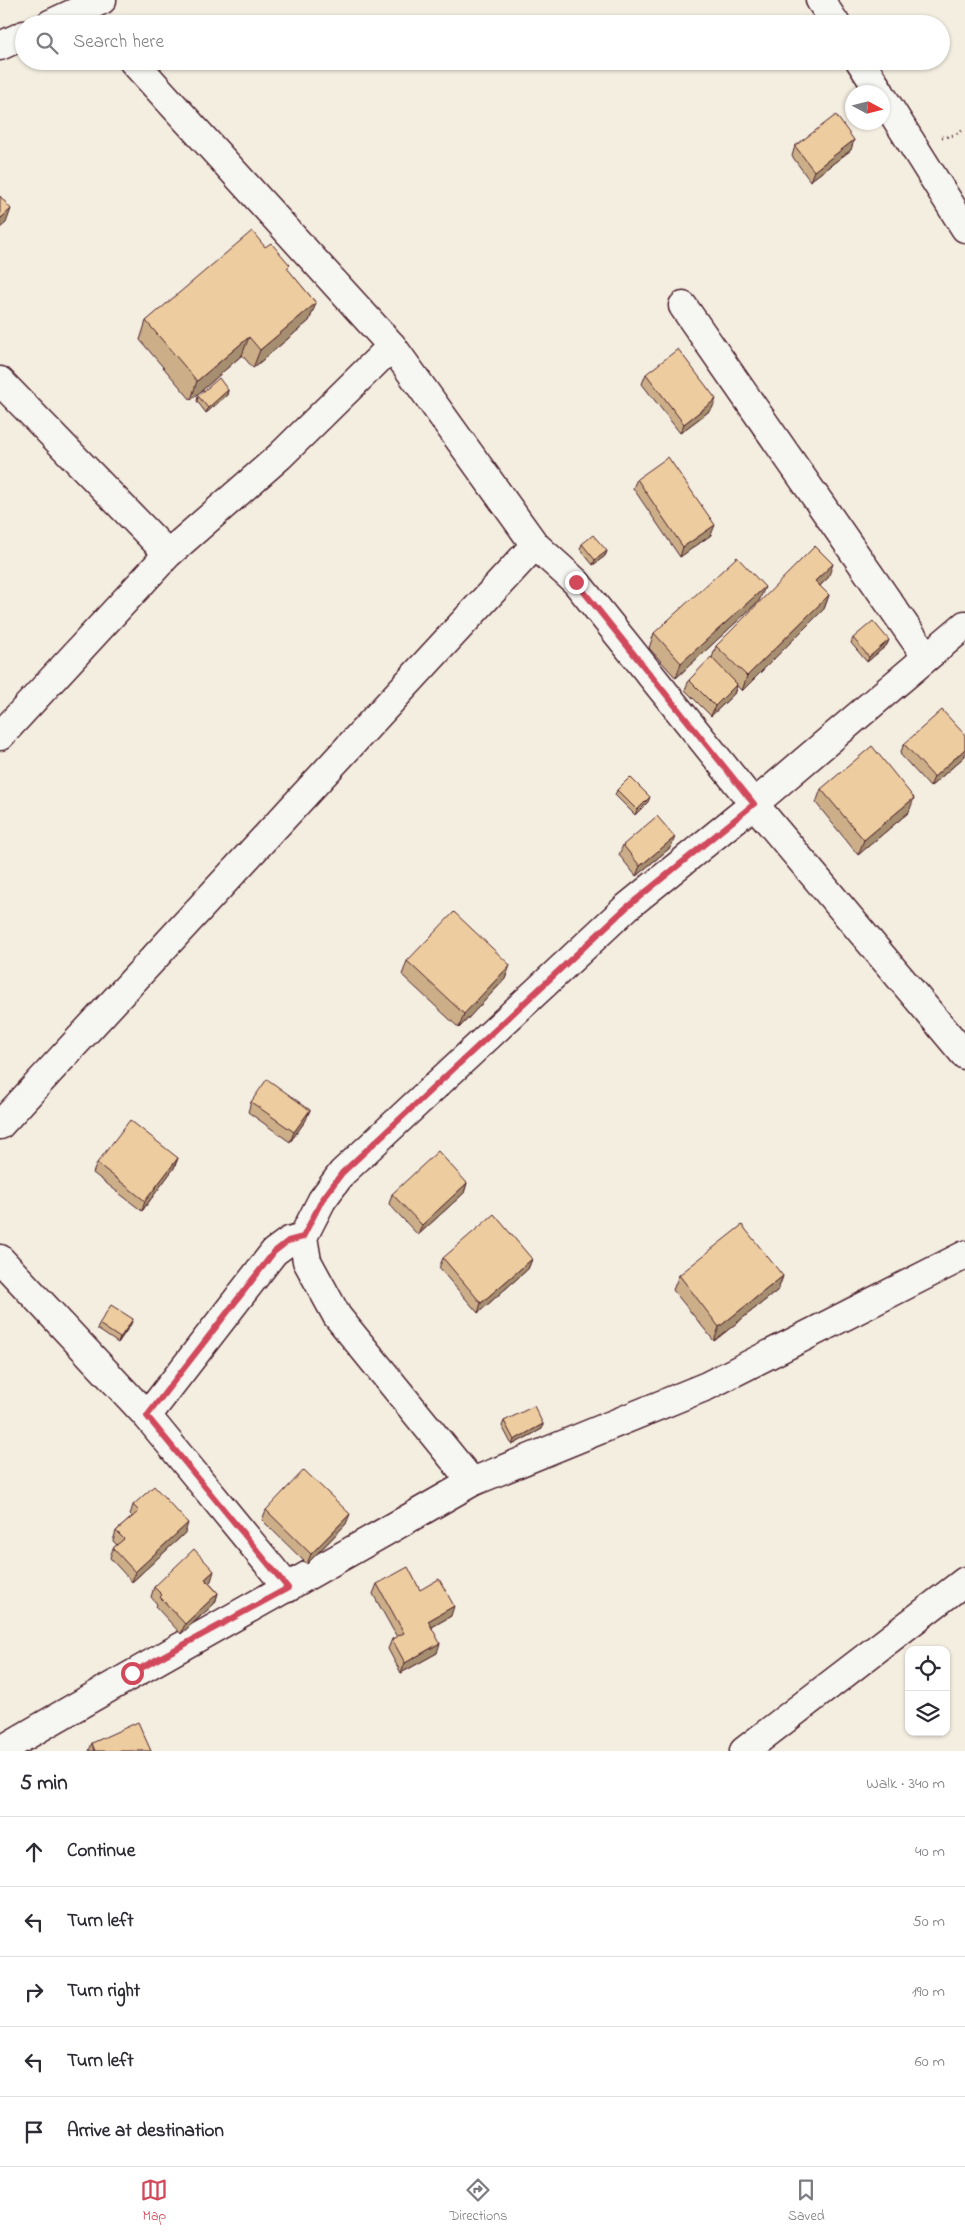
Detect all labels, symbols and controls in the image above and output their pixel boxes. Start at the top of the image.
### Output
search box [15,15,950,70]
icon: search [33,29,61,57]
text: Search here [73,29,164,56]
north arrow [845,85,890,130]
route end [565,571,588,594]
map controls [905,1646,950,1736]
button: locate [905,1646,950,1691]
route start [121,1662,144,1685]
button: layers [905,1691,950,1736]
text: 5 min [20,1769,68,1799]
text: Walk · 340 m [866,1772,945,1796]
icon: ahead [20,1838,48,1866]
text: Continue [67,1838,135,1865]
text: 40 m [915,1840,945,1864]
icon: left [20,1908,48,1936]
text: Turn left [67,1908,134,1935]
text: 50 m [913,1910,945,1934]
icon: right [20,1978,48,2006]
text: Turn right [67,1978,140,2005]
text: 190 m [912,1980,945,2004]
icon: left [20,2048,48,2076]
text: Turn left [67,2048,134,2075]
text: 60 m [915,2050,945,2074]
icon: arrive [20,2118,48,2146]
text: Arrive at destination [67,2118,224,2145]
tab: Map [140,2176,168,2227]
tab: Directions [449,2176,507,2227]
tab: Saved [788,2176,825,2227]

